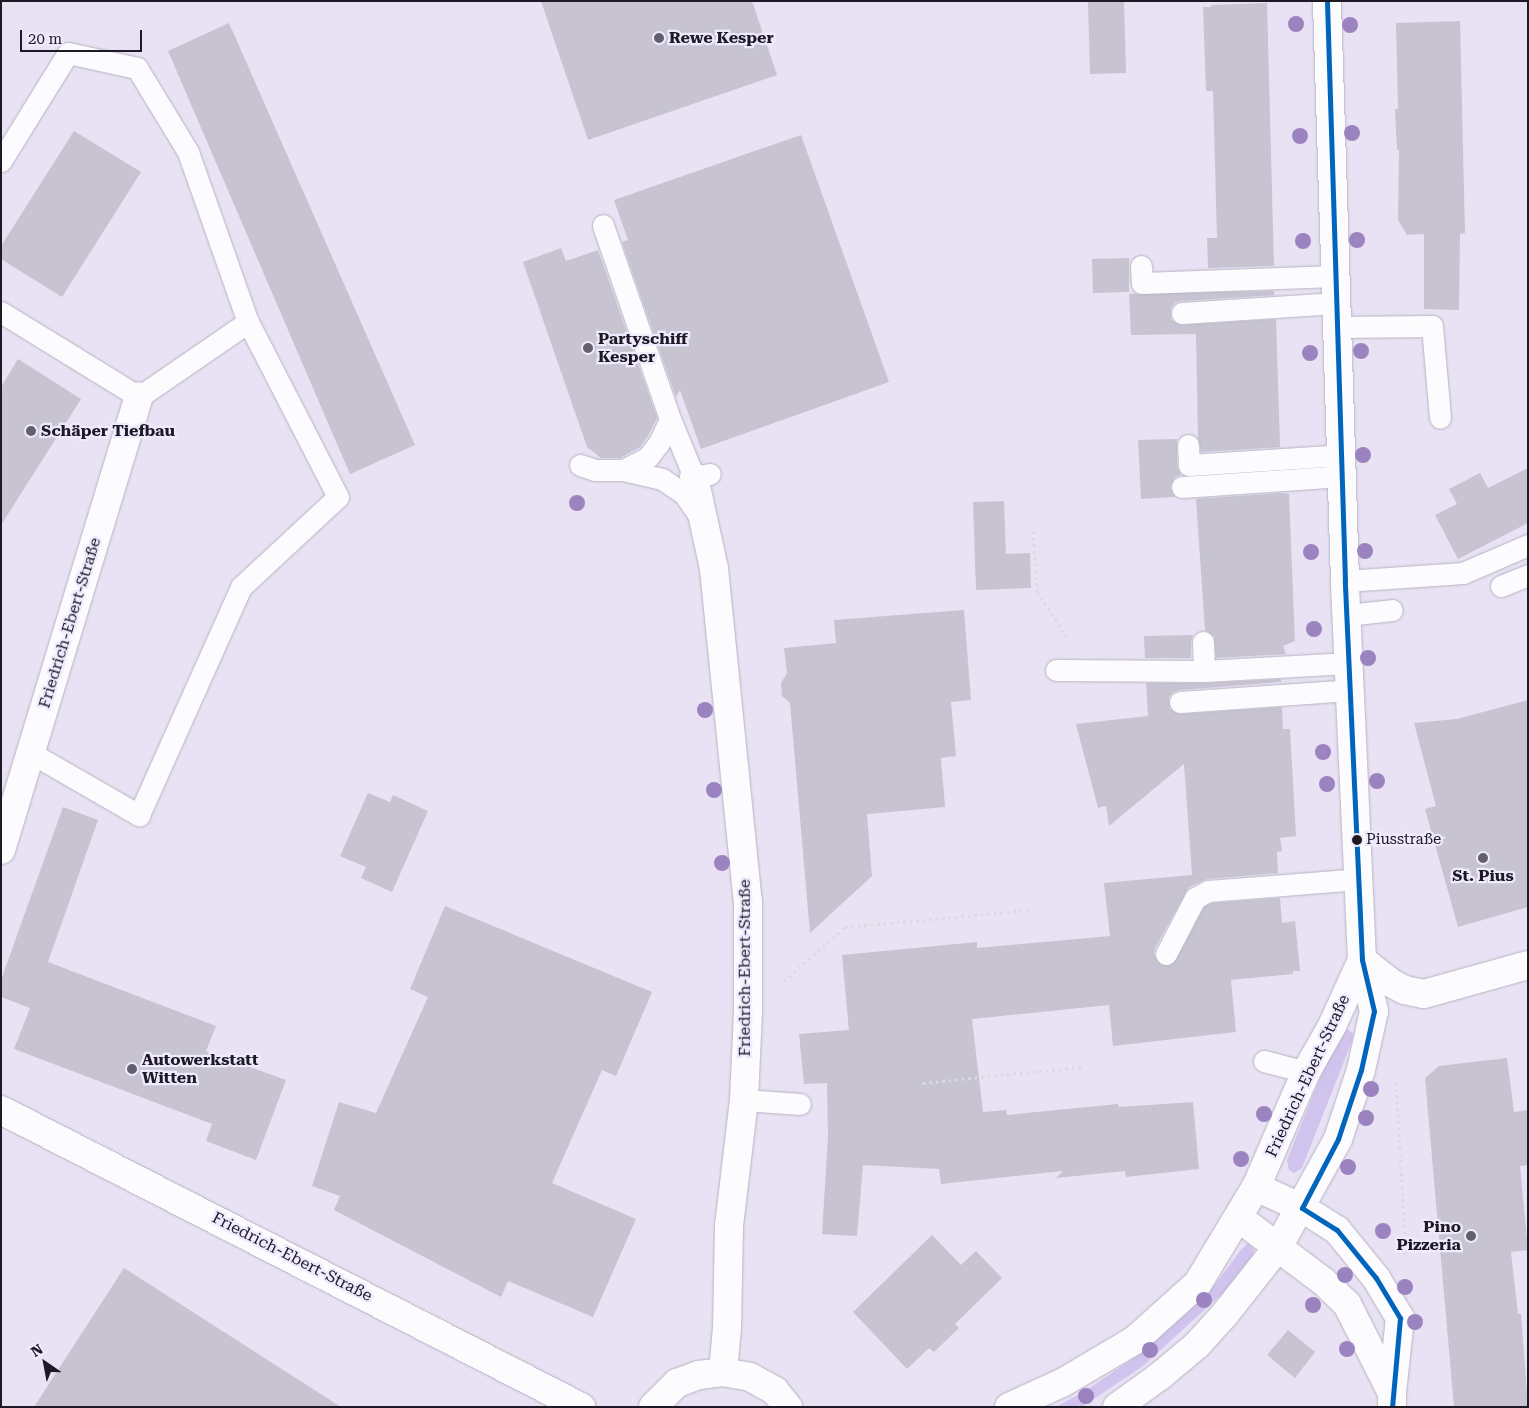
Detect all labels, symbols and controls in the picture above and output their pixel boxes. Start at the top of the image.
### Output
scale bar [22,20,145,52]
place label: Rewe Kesper [669,28,774,48]
text: 20 m [28,30,62,48]
marker: Rewe Kesper [653,32,665,44]
place label: Partyschiff Kesper [598,329,688,367]
marker: Partyschiff Kesper [582,342,594,354]
place label: Schäper Tiefbau [41,421,175,441]
marker: Schäper Tiefbau [25,425,37,437]
street label: Friedrich-Ebert-Straße [35,535,105,711]
place label: Piusstraße [1366,831,1441,849]
marker: Piusstraße [1352,835,1362,845]
marker: St. Pius [1477,852,1489,864]
place label: St. Pius [1452,866,1514,886]
street label: Friedrich-Ebert-Straße [735,879,755,1057]
street label: Friedrich-Ebert-Straße [1262,992,1354,1160]
place label: Autowerkstatt Witten [142,1050,259,1088]
marker: Autowerkstatt Witten [126,1063,138,1075]
street label: Friedrich-Ebert-Straße [209,1208,375,1306]
place label: Pino Pizzeria [1396,1217,1461,1255]
marker: Pino Pizzeria [1465,1230,1477,1242]
north arrow [20,1338,70,1388]
text: N [28,1341,46,1360]

